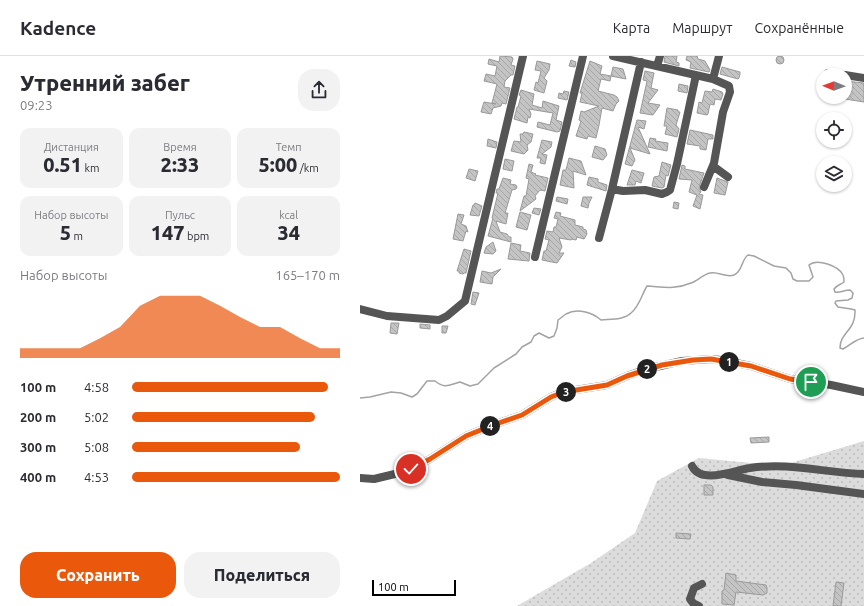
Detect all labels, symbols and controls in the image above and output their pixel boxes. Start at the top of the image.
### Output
text: Kadence [20,17,96,39]
text: Карта [613,20,650,36]
text: Маршрут [672,20,733,36]
text: Сохранённые [755,20,844,36]
north arrow [816,68,852,104]
map controls [816,68,852,192]
button: share [298,69,340,111]
text: Утренний забег [20,70,190,95]
text: 09:23 [20,98,53,112]
button: locate [816,112,852,148]
text: Дистанция [44,141,99,153]
text: Время [163,141,197,153]
text: Темп [276,141,302,153]
text: 0.51 [43,153,82,176]
text: 2:33 [161,153,199,176]
text: 5:00 [258,153,297,176]
button: layers [816,156,852,192]
text: km [82,162,100,174]
text: /km [297,162,319,174]
text: Набор высоты [34,209,108,221]
text: Пульс [165,209,195,221]
text: kcal [279,209,298,221]
text: 5 [60,221,71,244]
text: 147 [151,221,184,244]
text: 34 [277,221,300,244]
text: m [71,230,83,242]
text: bpm [184,230,209,242]
text: Набор высоты [20,268,107,282]
text: 165–170 m [275,268,340,282]
pin: 1 [719,352,739,372]
text: 1 [726,356,732,368]
pin: 2 [637,359,657,379]
text: 2 [644,363,650,375]
pin [794,365,828,399]
icon: arrive [800,371,822,393]
text: 100 m [20,380,56,394]
text: 4:58 [84,380,109,394]
pin: 3 [556,382,576,402]
text: 3 [563,386,569,398]
text: 200 m [20,410,56,424]
text: 5:02 [84,410,109,424]
pin: 4 [480,416,500,436]
text: 4 [487,420,493,432]
text: 300 m [20,440,56,454]
text: 5:08 [84,440,109,454]
pin [394,452,428,486]
icon: check [400,458,422,480]
text: 400 m [20,470,56,484]
text: 4:53 [84,470,109,484]
button: Сохранить [20,552,176,598]
button: Поделиться [184,552,340,598]
scale bar [372,578,456,597]
text: 100 m [378,581,409,593]

